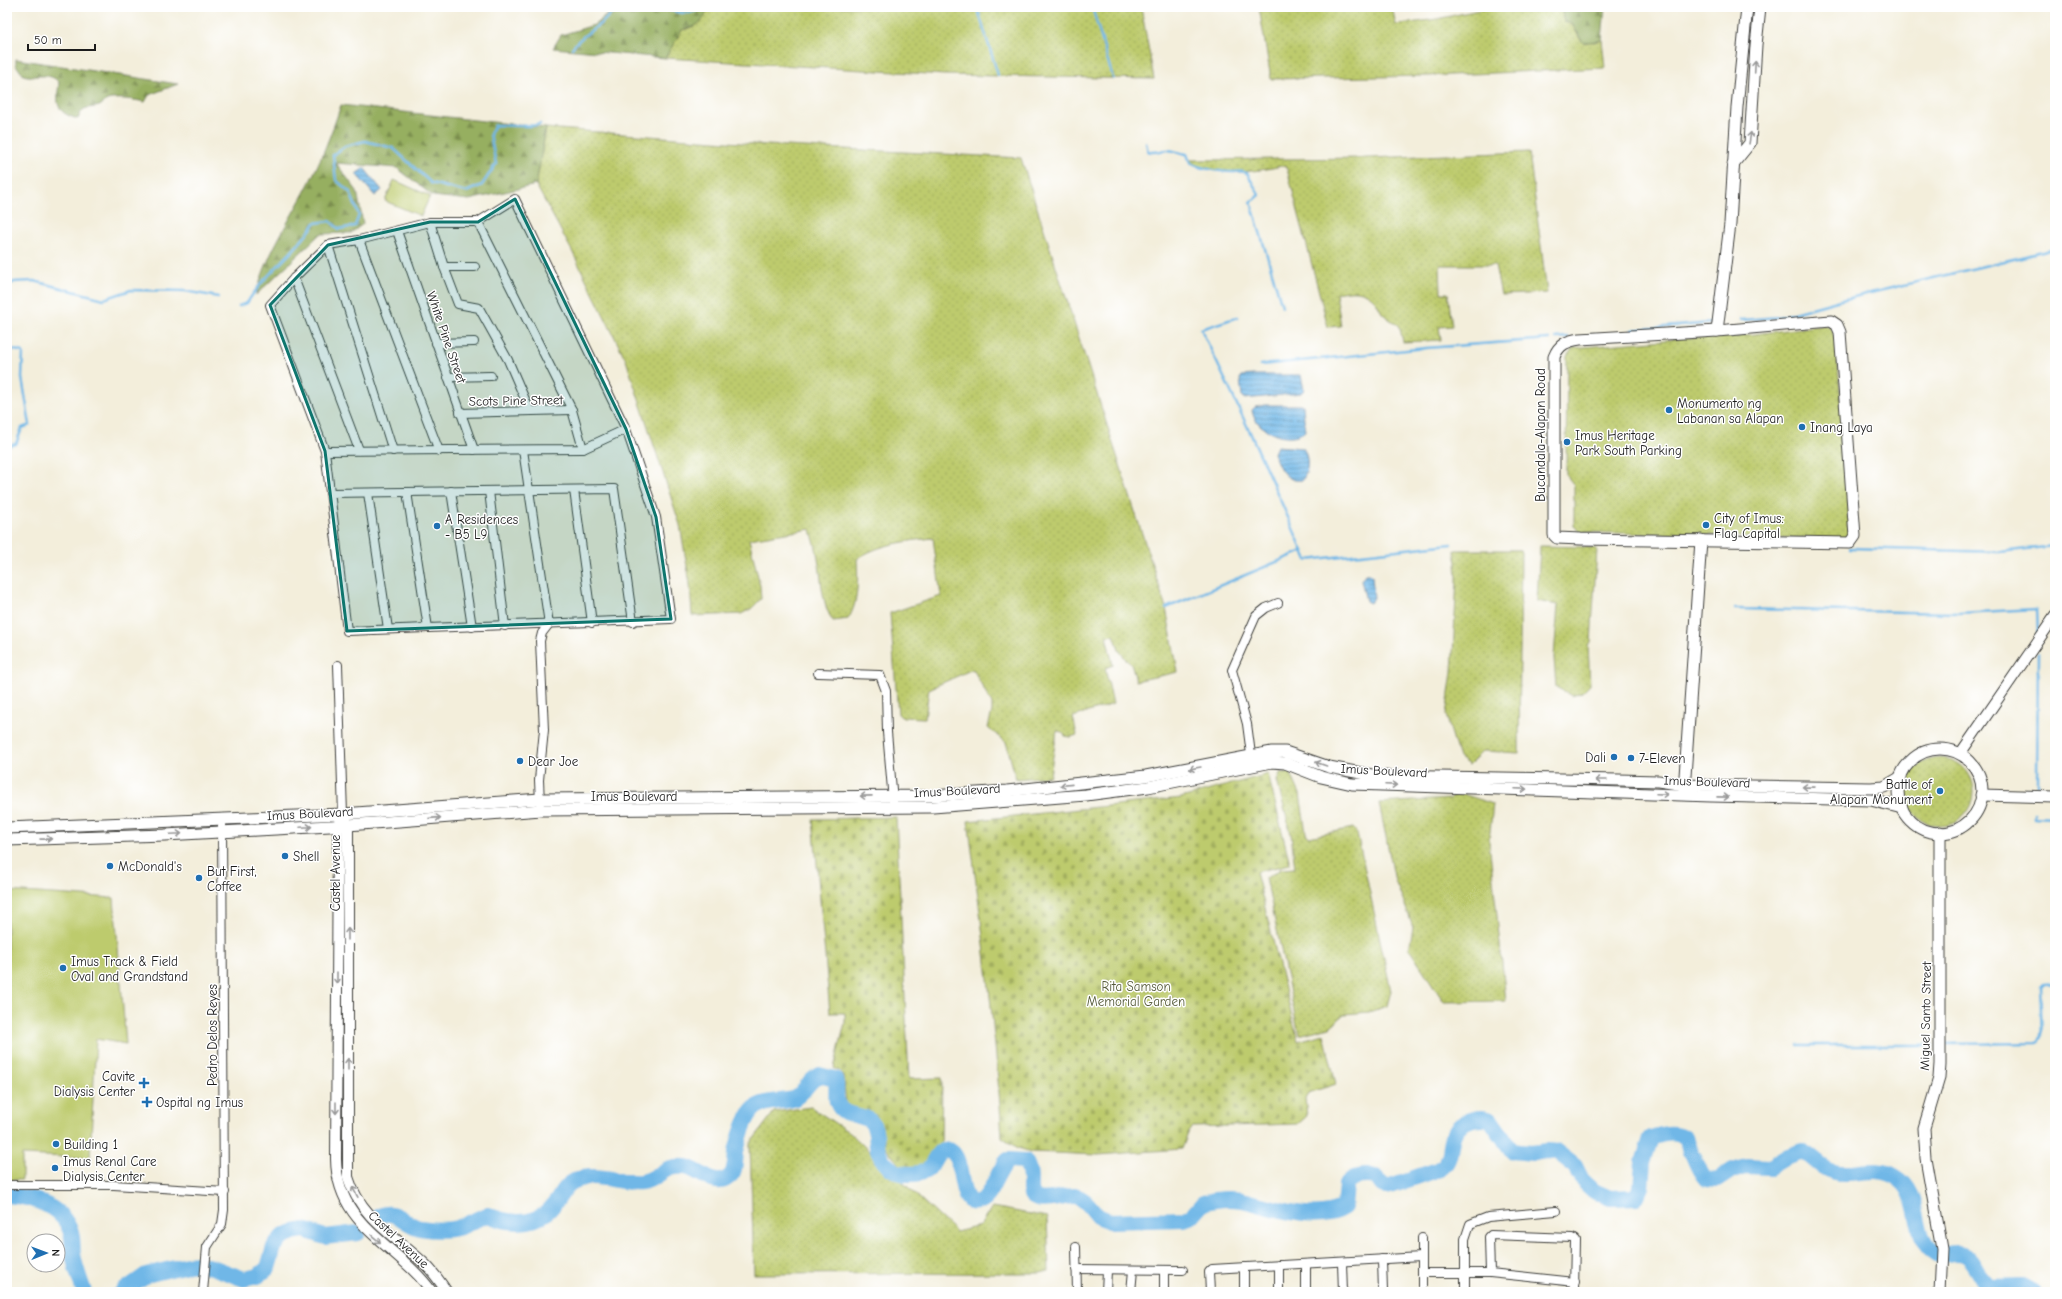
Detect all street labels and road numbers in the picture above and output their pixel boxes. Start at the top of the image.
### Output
street label: White Pine Street [424,289,470,386]
street label: Bucandala-Alapan Road [1533,368,1548,502]
street label: Scots Pine Street [469,392,565,409]
street label: Imus Boulevard [1340,761,1428,780]
street label: Imus Boulevard [1663,772,1751,791]
street label: Imus Boulevard [913,781,1001,800]
street label: Imus Boulevard [591,789,677,804]
street label: Imus Boulevard [266,804,354,823]
street label: Castel Avenue [328,834,343,911]
street label: Miguel Santo Street [1917,960,1934,1071]
street label: Pedro Delos Reyes [205,984,220,1086]
street label: Castel Avenue [365,1208,432,1271]

